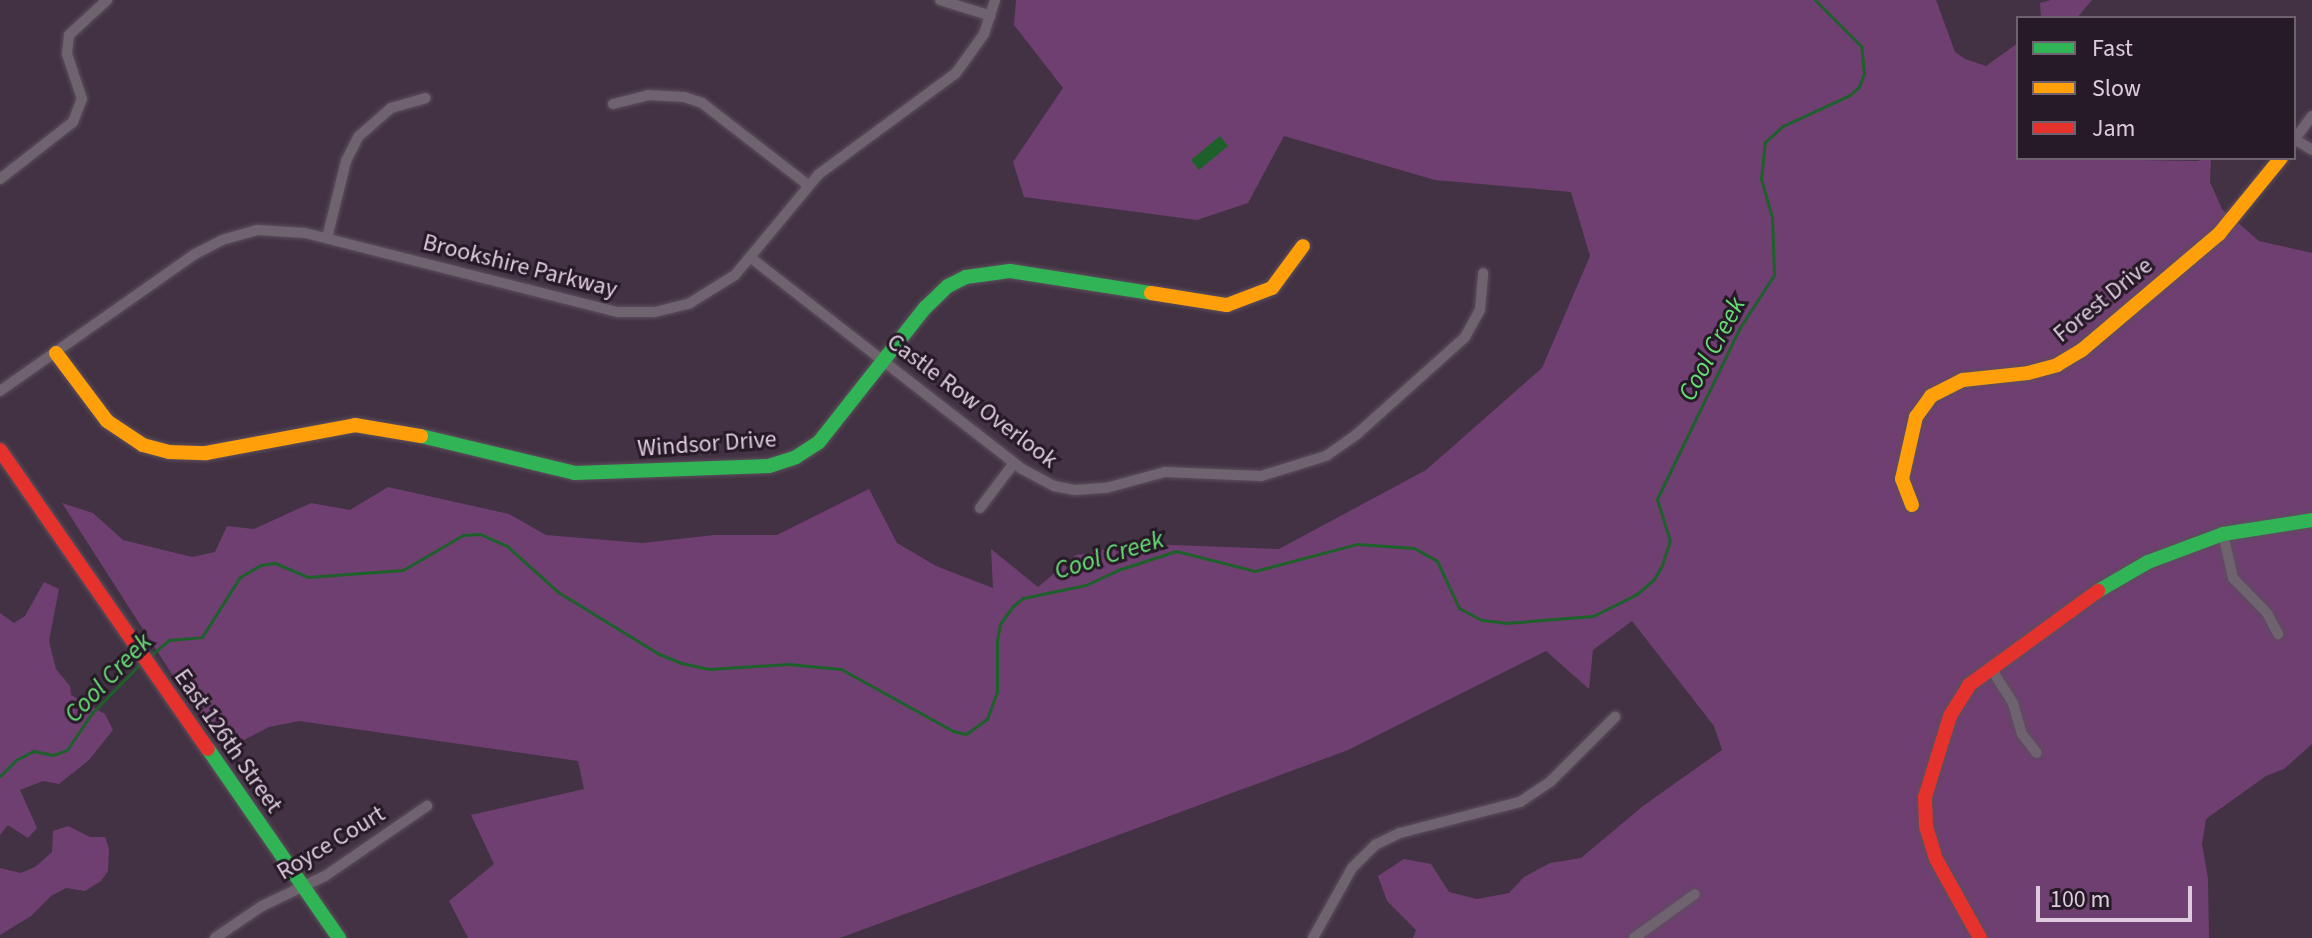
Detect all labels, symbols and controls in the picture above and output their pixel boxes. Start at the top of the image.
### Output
legend [2016,16,2296,160]
text: Fast [2092,31,2133,66]
text: Slow [2092,71,2141,106]
text: Jam [2092,111,2136,146]
street label: Brookshire Parkway [420,228,620,304]
street label: Forest Drive [2048,251,2158,349]
water label: Cool Creek [1672,292,1752,406]
street label: Castle Row Overlook [881,328,1063,474]
street label: Windsor Drive [636,425,778,463]
water label: Cool Creek [1050,524,1168,586]
water label: Cool Creek [58,627,158,729]
street label: East 126th Street [168,663,288,819]
street label: Royce Court [272,800,390,886]
scale bar [2040,870,2196,920]
text: 100 m [2050,882,2110,917]

